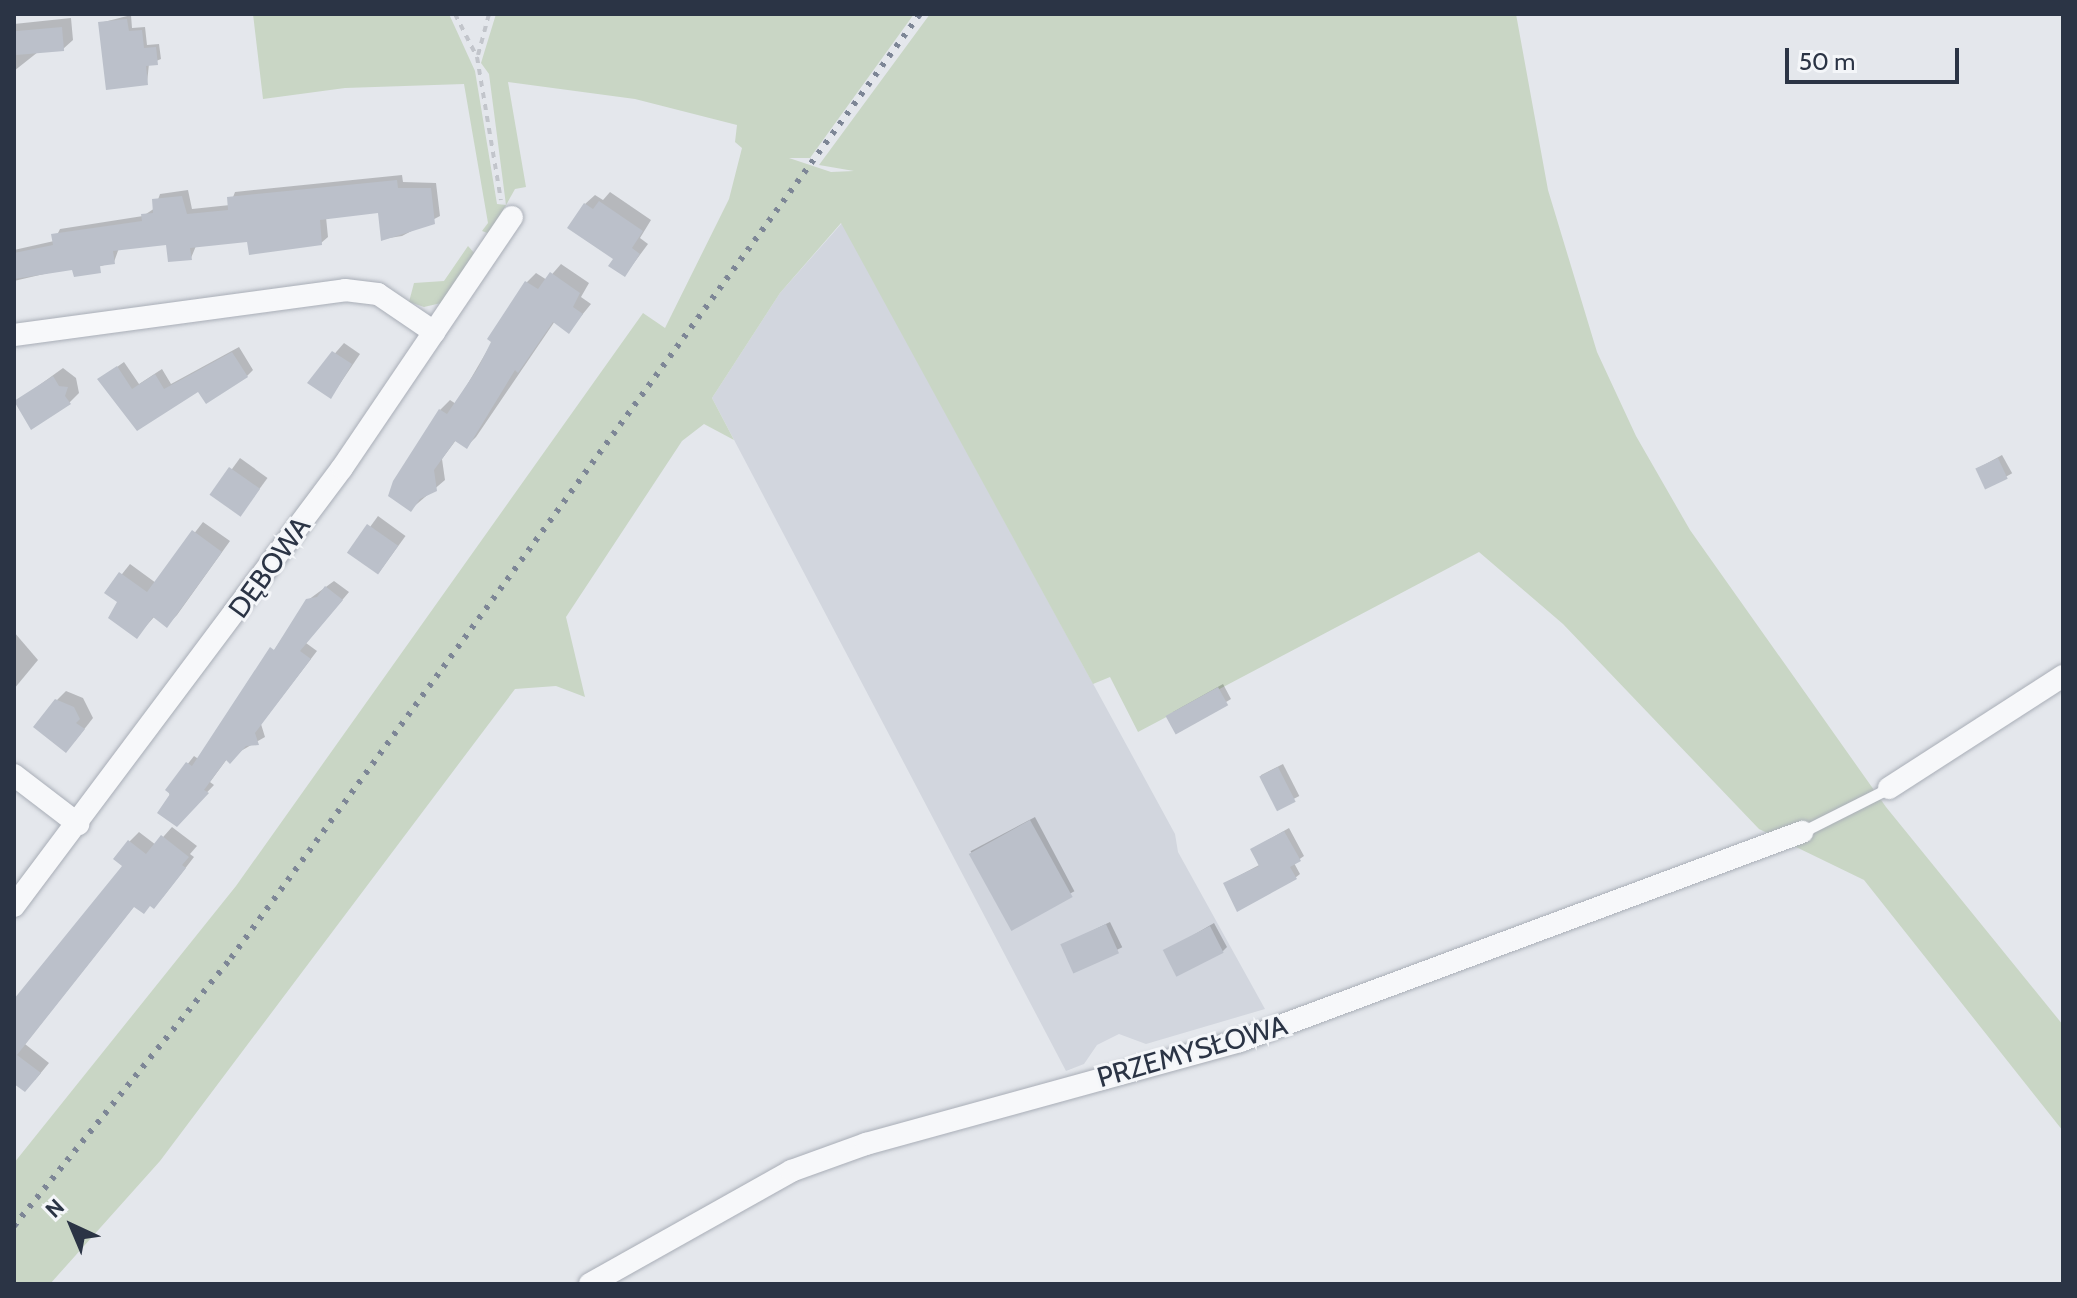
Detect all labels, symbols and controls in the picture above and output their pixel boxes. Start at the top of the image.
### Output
scale bar [1789,32,1963,82]
text: 50 m [1799,47,1855,76]
street label: DĘBOWA [221,510,317,624]
street label: PRZEMYSŁOWA [1093,1008,1291,1094]
north arrow [32,1186,112,1266]
text: N [40,1193,70,1223]

